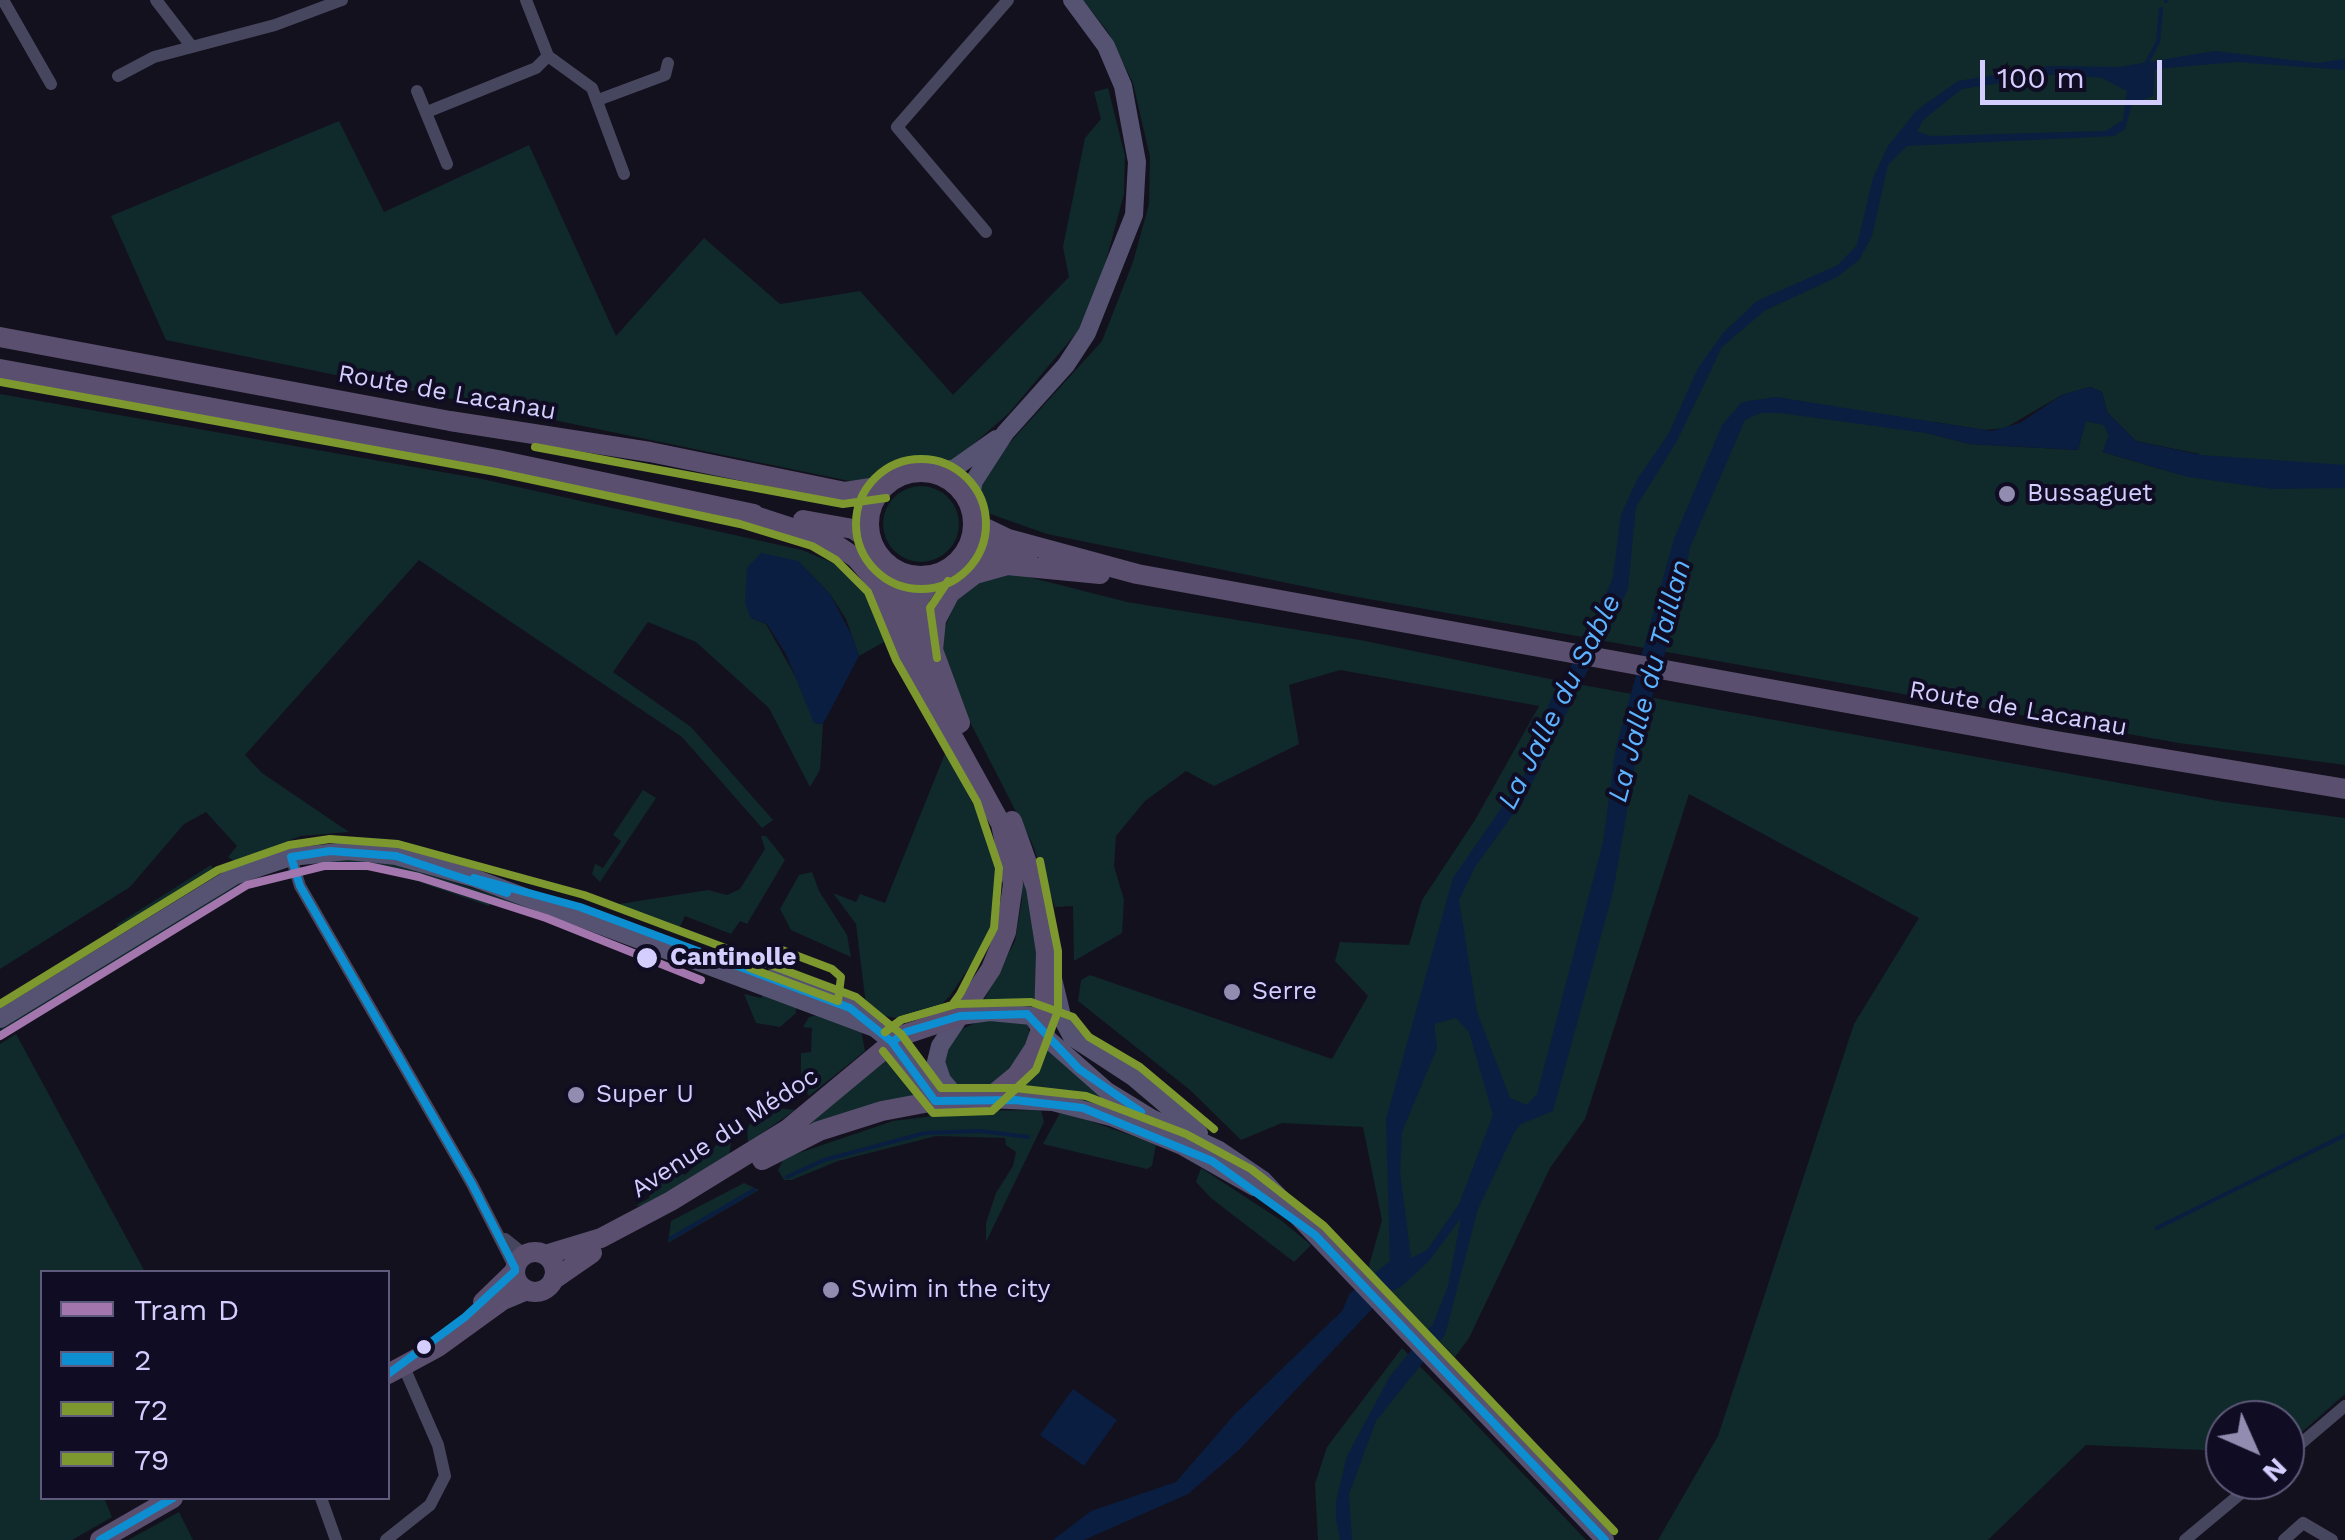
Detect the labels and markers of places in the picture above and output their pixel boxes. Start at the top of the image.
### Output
place label: Bussaguet [2027,479,2152,509]
marker: Bussaguet [1996,483,2018,505]
place label: Cantinolle [670,943,796,973]
marker: Cantinolle [634,945,660,971]
place label: Serre [1252,977,1317,1007]
marker: Serre [1221,981,1243,1003]
place label: Super U [596,1080,694,1110]
marker: Super U [565,1084,587,1106]
place label: Swim in the city [851,1275,1050,1305]
marker: Swim in the city [820,1279,842,1301]
unlabelled marker [414,1337,434,1357]

